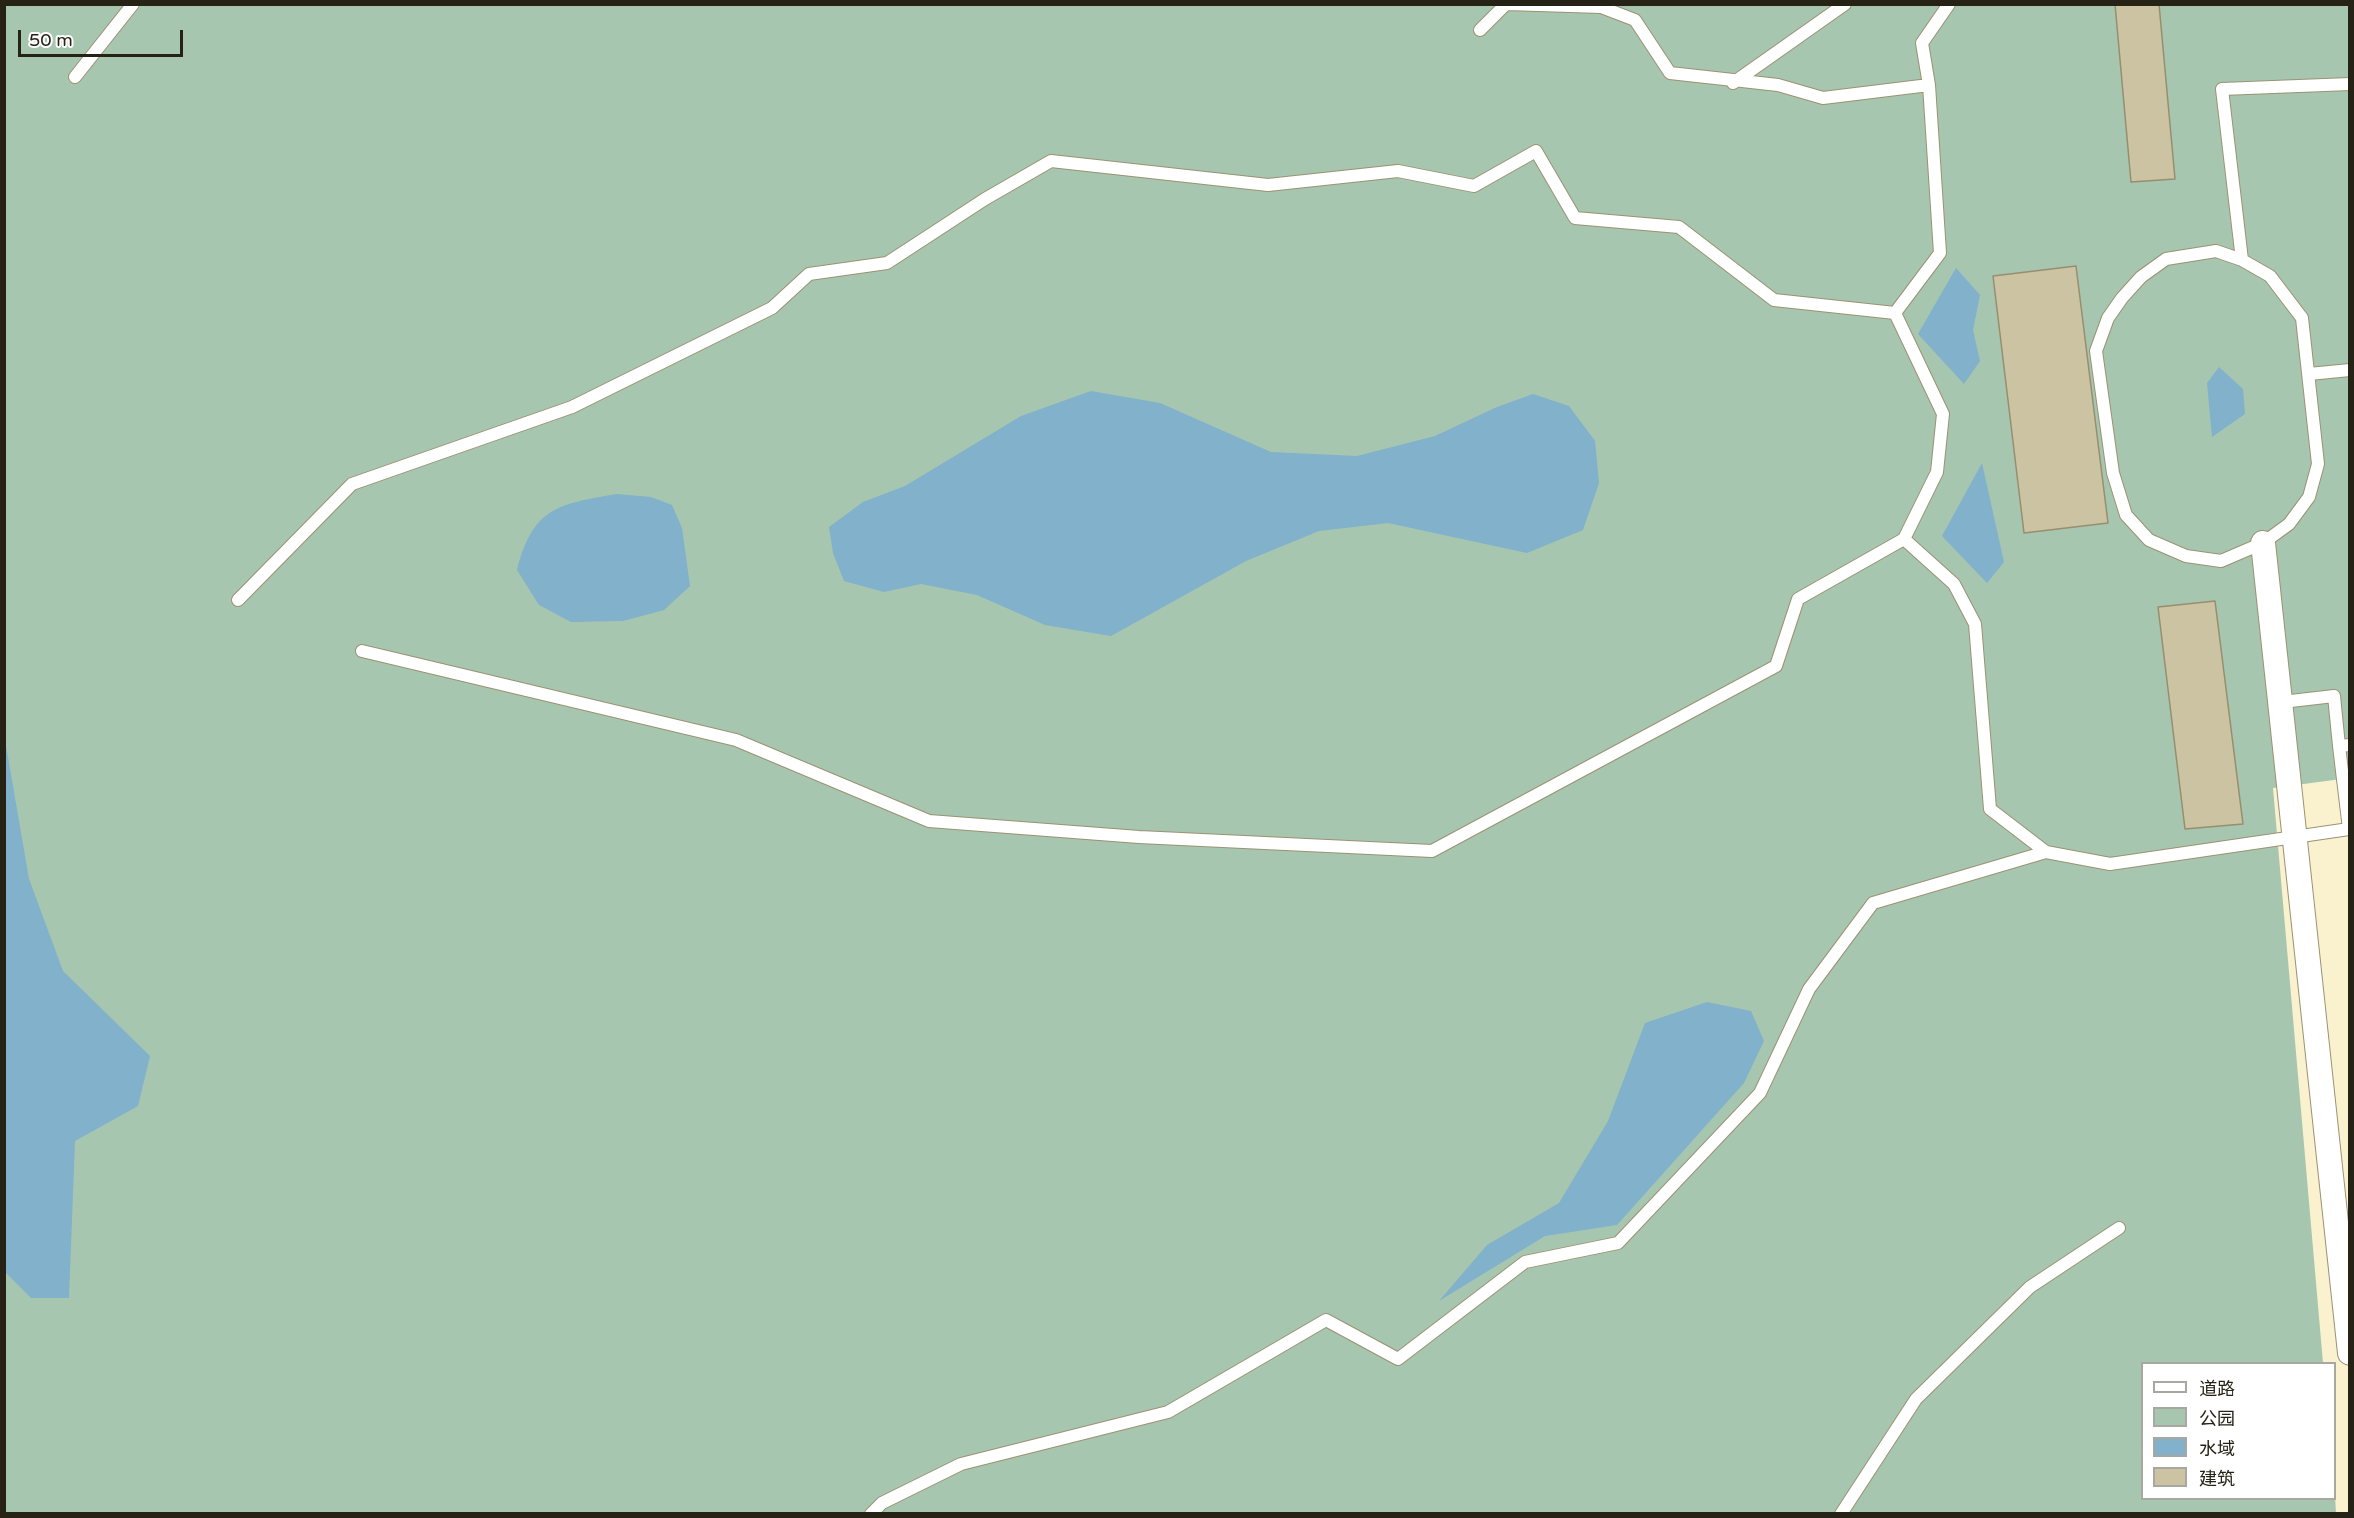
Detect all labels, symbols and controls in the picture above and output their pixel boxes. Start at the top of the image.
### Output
scale bar [21,18,186,56]
text: 50 m [29,29,73,51]
legend [2141,1362,2336,1500]
text: 道路 [2199,1378,2235,1400]
text: 公园 [2199,1408,2235,1430]
text: 水域 [2199,1438,2235,1460]
text: 建筑 [2199,1468,2235,1490]

